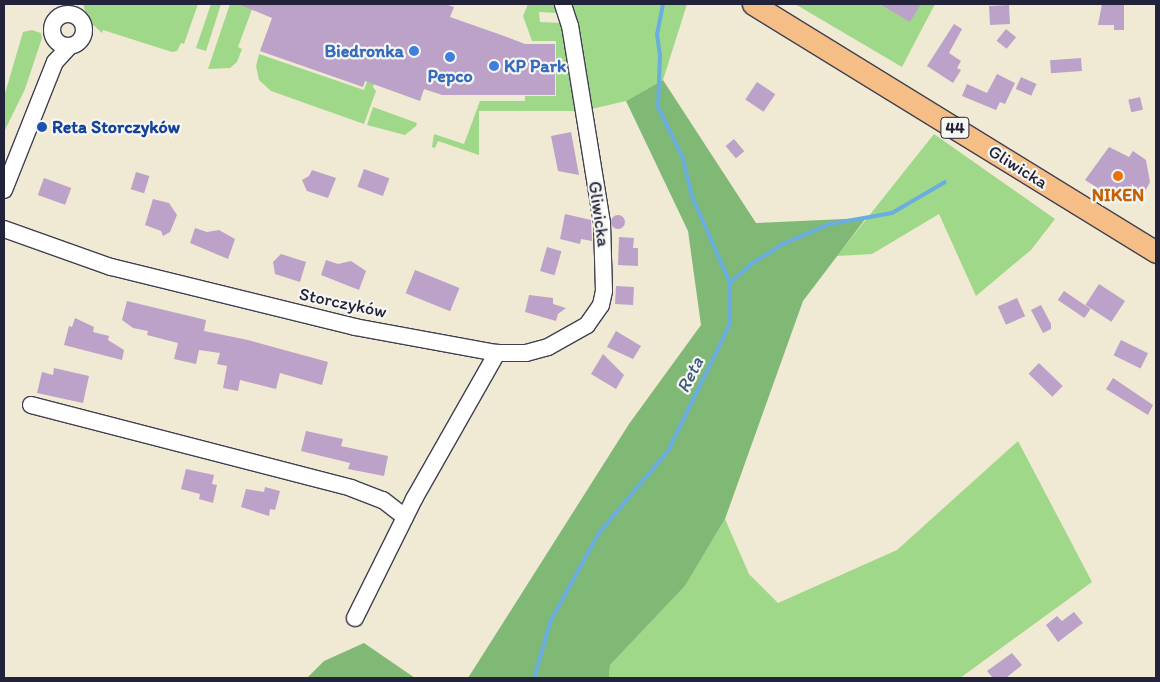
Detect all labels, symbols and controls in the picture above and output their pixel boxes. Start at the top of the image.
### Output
place label: Biedronka [324,40,404,62]
marker: Biedronka [408,45,420,57]
marker: Pepco [444,51,456,63]
place label: KP Park [504,55,565,77]
marker: KP Park [488,60,500,72]
place label: Pepco [427,65,473,87]
road number: 44 [940,115,970,142]
place label: Reta Storczyków [52,116,180,138]
marker: Reta Storczyków [36,121,48,133]
street label: Gliwicka [984,140,1052,194]
marker: NIKEN [1112,170,1124,182]
street label: Gliwicka [584,180,614,248]
place label: NIKEN [1092,184,1144,206]
street label: Storczyków [297,283,389,323]
water label: Reta [672,353,708,397]

